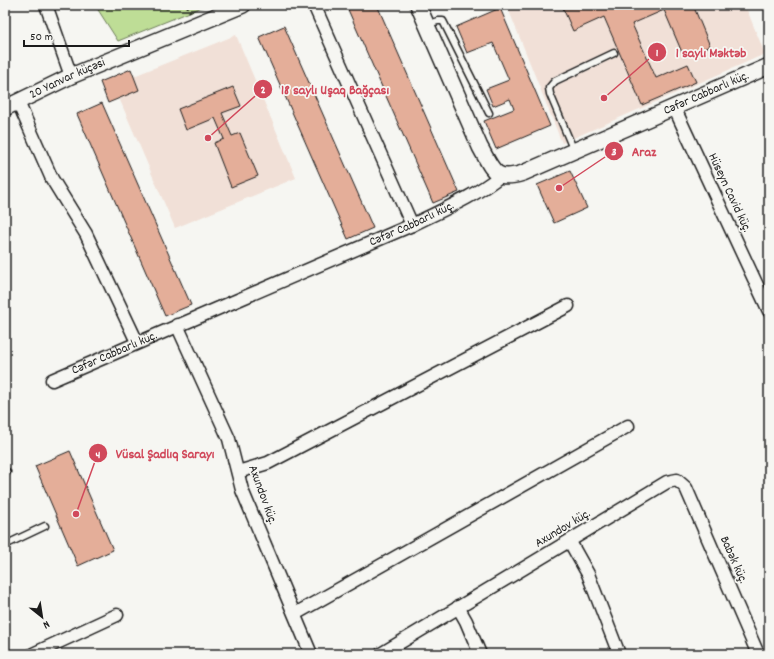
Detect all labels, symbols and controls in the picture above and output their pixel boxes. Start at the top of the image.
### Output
scale bar [24,22,129,48]
text: 50 m [30,29,53,46]
callout: 1 saylı Məktəb [647,39,754,65]
text: 1 saylı Məktəb [676,44,746,64]
text: 1 [656,45,659,62]
street label: 20 Yanvar küçəsi [26,53,109,104]
street label: Cəfər Cabbarlı küç. [660,66,752,120]
callout: 18 saylı Uşaq Bağçası [253,76,397,102]
text: 18 saylı Uşaq Bağçası [281,81,389,101]
text: 2 [260,82,266,99]
callout: Araz [604,138,664,164]
text: Araz [632,143,657,163]
text: 3 [611,144,617,161]
street label: Hüseyn Cavid küç. [702,150,756,236]
street label: Cəfər Cabbarlı küç. [366,196,457,252]
street label: Cəfər Cabbarlı küç. [69,326,160,380]
callout: Vüsal Şadlıq Sarayı [88,440,223,466]
text: Vüsal Şadlıq Sarayı [116,445,215,465]
text: 4 [96,447,101,464]
street label: Axundov küç. [242,463,282,527]
street label: Axundov küç. [531,505,595,553]
street label: Babək küç. [714,533,752,587]
north arrow [22,597,62,637]
text: N [39,616,52,632]

